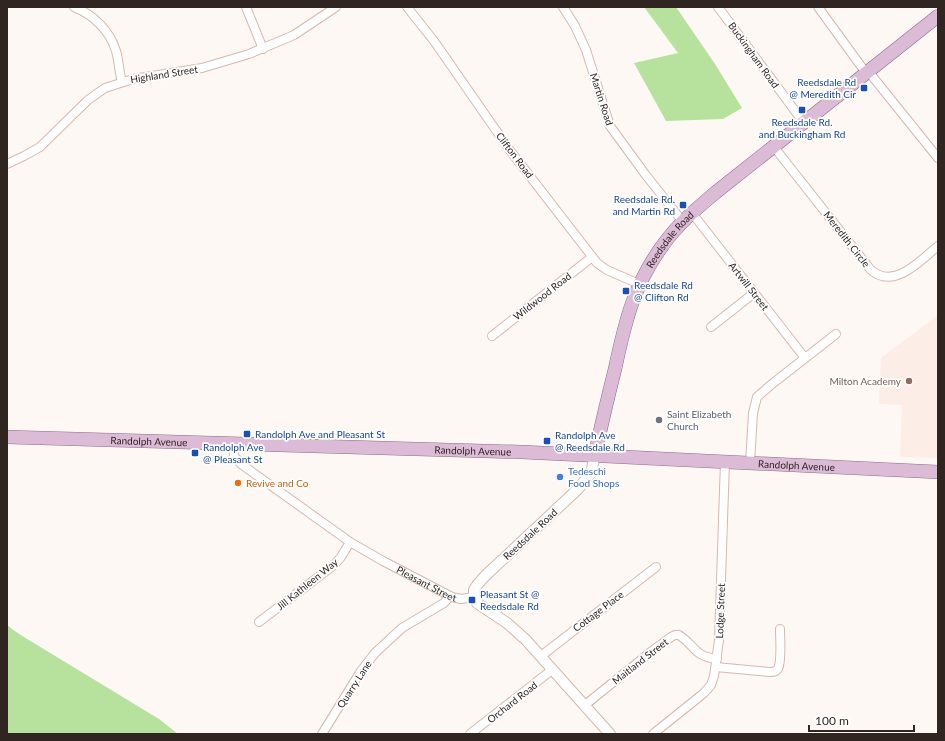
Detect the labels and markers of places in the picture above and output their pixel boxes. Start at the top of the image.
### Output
place label: Reedsdale Rd @ Meredith Cir [790,76,856,100]
marker: Reedsdale Rd @ Meredith Cir [859,83,869,93]
marker: Reedsdale Rd. and Buckingham Rd [797,105,807,115]
place label: Reedsdale Rd. and Buckingham Rd [759,116,845,140]
place label: Reedsdale Rd. and Martin Rd [613,193,675,217]
marker: Reedsdale Rd. and Martin Rd [678,200,688,210]
place label: Reedsdale Rd @ Clifton Rd [634,279,693,303]
marker: Reedsdale Rd @ Clifton Rd [621,286,631,296]
place label: Milton Academy [829,375,902,387]
marker: Milton Academy [904,376,914,386]
place label: Saint Elizabeth Church [667,408,731,432]
marker: Saint Elizabeth Church [654,415,664,425]
place label: Randolph Ave and Pleasant St [255,428,385,440]
marker: Randolph Ave and Pleasant St [242,429,252,439]
place label: Randolph Ave @ Reedsdale Rd [555,429,625,453]
marker: Randolph Ave @ Reedsdale Rd [542,436,552,446]
place label: Randolph Ave @ Pleasant St [203,441,263,465]
marker: Randolph Ave @ Pleasant St [190,448,200,458]
place label: Tedeschi Food Shops [568,465,619,489]
marker: Tedeschi Food Shops [555,472,565,482]
place label: Revive and Co [246,477,309,489]
marker: Revive and Co [233,478,243,488]
place label: Pleasant St @ Reedsdale Rd [480,588,539,612]
marker: Pleasant St @ Reedsdale Rd [467,595,477,605]

